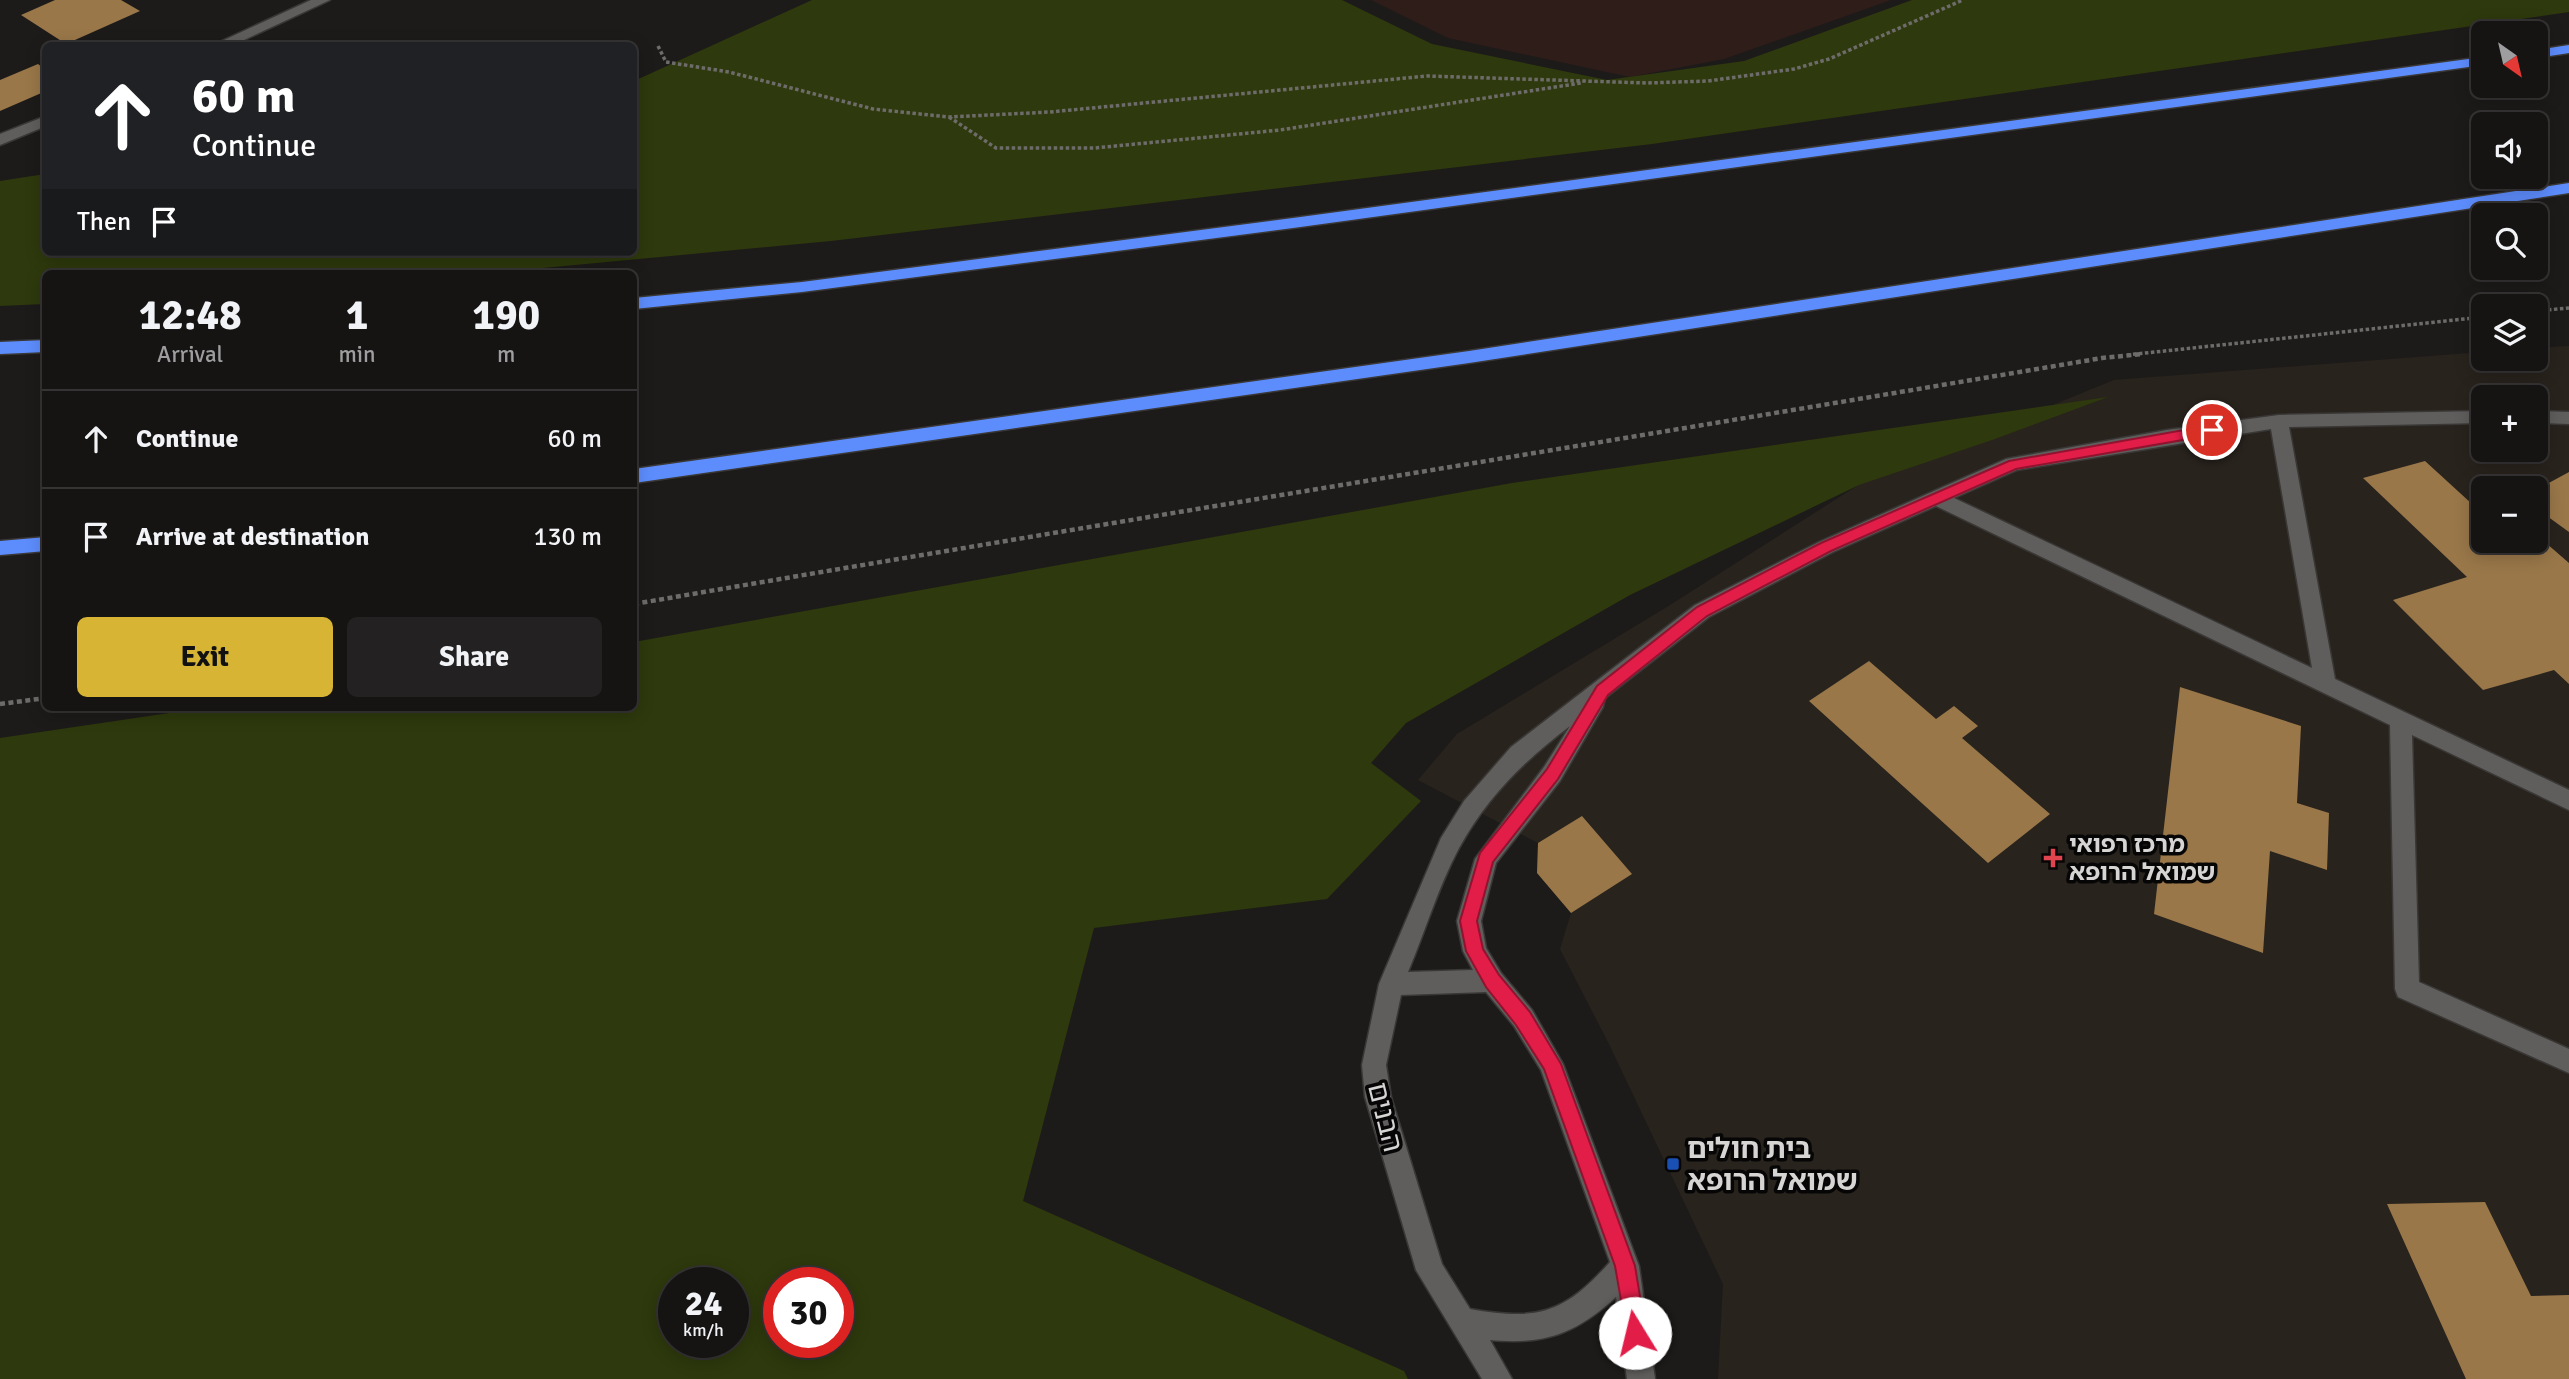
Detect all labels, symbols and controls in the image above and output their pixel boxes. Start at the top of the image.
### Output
north arrow [2471,21,2548,98]
map controls [2471,21,2548,553]
text: 60 m [192,66,295,126]
icon: ahead [77,70,168,161]
button: sound [2471,112,2548,189]
text: Continue [192,126,316,165]
icon: arrive [145,203,183,241]
button: search [2471,203,2548,280]
text: Then [77,206,131,238]
text: 12:48 [139,290,242,341]
text: 1 [346,290,368,341]
text: 190 [472,290,540,341]
button: layers [2471,294,2548,371]
text: Arrival [157,340,223,369]
text: min [338,340,376,369]
text: m [497,340,515,369]
button: + [2471,385,2548,462]
pin [2182,400,2242,460]
icon: arrive [2193,411,2231,449]
icon: ahead [77,420,115,458]
text: Continue [136,423,238,455]
text: 60 m [547,423,602,455]
button: − [2471,476,2548,553]
icon: arrive [77,518,115,556]
text: Arrive at destination [136,521,369,553]
text: 130 m [533,521,602,553]
button: Exit [77,617,333,697]
button: Share [347,617,602,697]
place label: מרכז רפואי שמואל הרופא [2069,829,2215,887]
marker: מרכז רפואי שמואל הרופא [2043,848,2063,868]
street label: הבנים [1360,1079,1410,1155]
place label: בית חולים שמואל הרופא [1687,1132,1858,1198]
marker: בית חולים שמואל הרופא [1665,1156,1681,1172]
speed limit sign: 30 [763,1267,854,1358]
text: 24 [685,1282,722,1325]
position arrow [1598,1296,1672,1370]
text: km/h [683,1319,724,1341]

